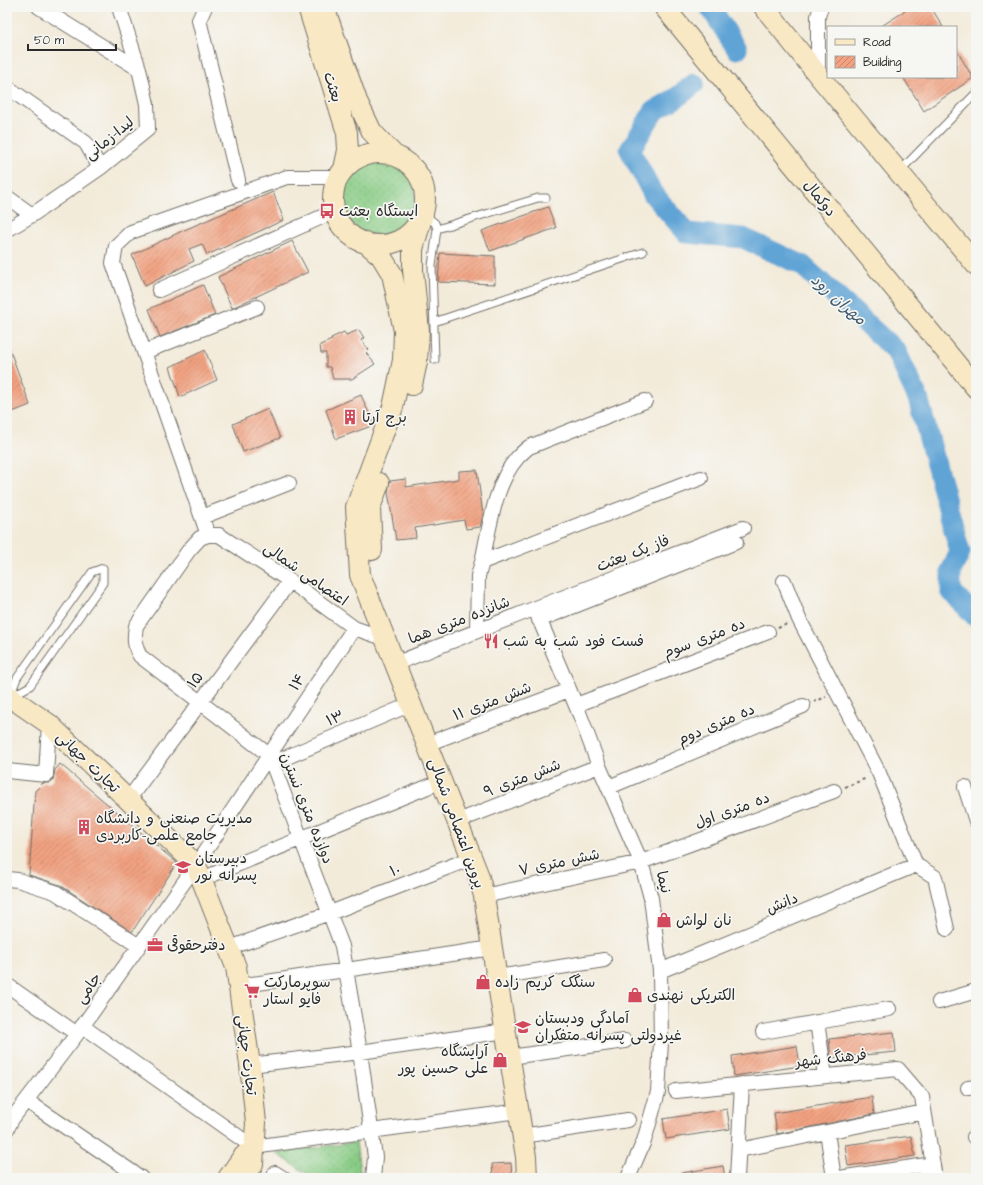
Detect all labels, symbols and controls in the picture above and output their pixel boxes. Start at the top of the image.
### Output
scale bar [28,26,116,52]
legend [827,26,957,78]
text: 50 m [34,32,65,49]
text: Road [863,34,891,51]
text: Building [863,54,901,72]
street label: بعثت [318,69,347,105]
street label: لیدا-زمانی [80,112,139,165]
street label: دوکمال [798,175,841,221]
place label: ایستگاه بعثت [339,201,418,222]
bus stop icon: ایستگاه بعثت [318,202,336,220]
water label: مهران رود [806,269,871,331]
place label: برج آرتا [362,407,407,428]
building icon: برج آرتا [341,408,359,426]
street label: فاز یک بعثت [594,530,673,577]
street label: اعتصامی شمالی [259,538,352,611]
street label: شانزده متری هما [405,591,513,649]
street label: ده متری سوم [660,613,749,665]
place label: فست فود شب به شب [503,631,644,652]
restaurant icon: فست فود شب به شب [482,632,500,650]
street label: ۱۵ [182,668,209,693]
street label: ۱۴ [284,669,311,695]
street label: ۱۱ شش متری [450,677,535,726]
street label: ده متری دوم [674,699,758,751]
street label: ۱۳ [323,705,347,732]
street label: تجارت جهانی [51,727,125,798]
street label: دوازده متری نسترن [275,749,338,867]
street label: ۹ شش متری [481,754,564,803]
street label: پروین اعتصامی شمالی [423,755,490,891]
street label: ده متری اول [692,787,773,834]
place label: مدیریت صنعنی و دانشگاه جامع علمی-کاربردی [96,808,253,846]
building icon: مدیریت صنعنی و دانشگاه جامع علمی-کاربردی [75,818,93,836]
street label: ۷ شش متری [517,844,602,881]
place label: دبیرستان پسرانه نور [194,848,257,886]
school or university icon: دبیرستان پسرانه نور [174,858,192,876]
street label: ۱۰ [387,859,404,882]
street label: نیما [651,869,676,895]
street label: دانش [763,888,801,919]
place label: نان لواش [676,910,732,931]
shop icon: نان لواش [655,911,673,929]
place label: دفترحقوقی [167,934,225,956]
office icon: دفترحقوقی [146,936,164,954]
street label: جامی [70,969,107,1008]
place label: سوپرمارکت فایو استار [263,972,331,1010]
place label: سنگک کریم زاده [495,972,595,994]
shop icon: سنگک کریم زاده [474,973,492,991]
supermarket icon: سوپرمارکت فایو استار [243,982,261,1000]
place label: الکتریکی نهندی [647,985,735,1006]
shop icon: الکتریکی نهندی [626,986,644,1004]
place label: آمادگی ودبستان غیردولتی پسرانه متفکران [535,1008,682,1046]
street label: تجارت جهانی [231,1014,262,1097]
school or university icon: آمادگی ودبستان غیردولتی پسرانه متفکران [514,1018,532,1036]
place label: آرایشگاه علی حسین پور [398,1041,489,1079]
street label: فرهنگ شهر [792,1044,868,1073]
shop icon: آرایشگاه علی حسین پور [491,1051,509,1069]

